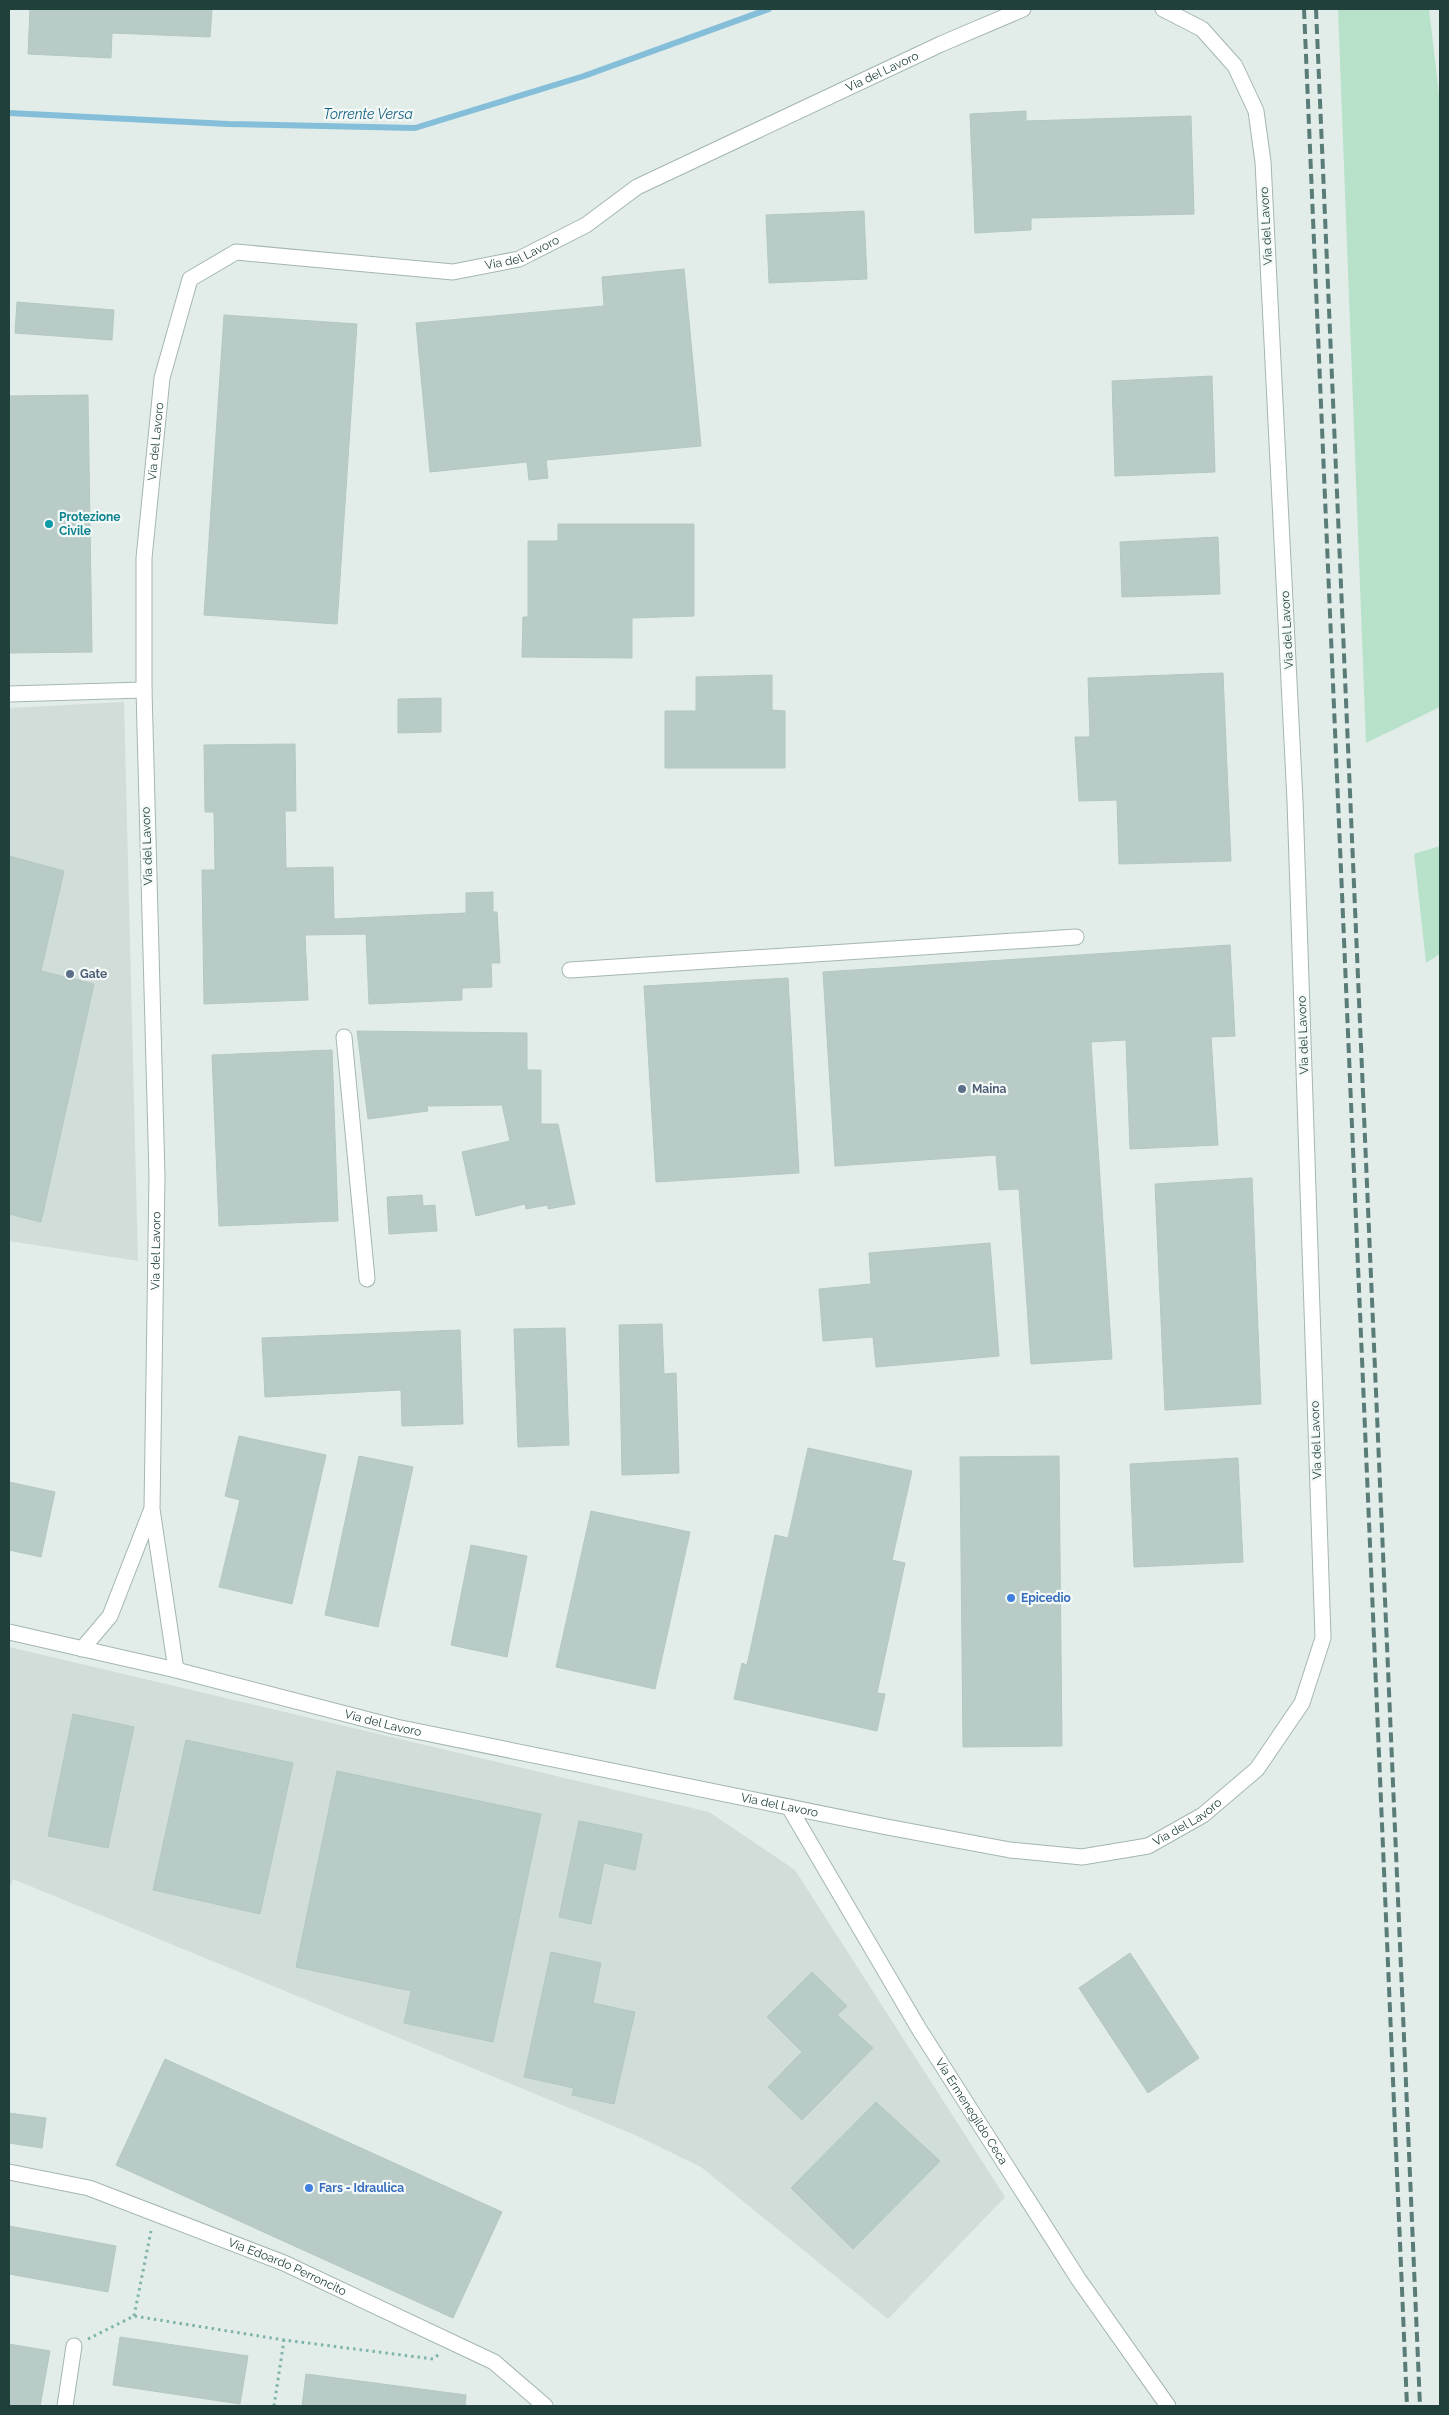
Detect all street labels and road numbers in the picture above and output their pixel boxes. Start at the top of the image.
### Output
street label: Via del Lavoro [844,49,921,95]
street label: Via del Lavoro [1257,186,1275,266]
street label: Via del Lavoro [484,233,561,273]
street label: Via del Lavoro [145,402,167,481]
street label: Via del Lavoro [1278,590,1296,670]
street label: Via del Lavoro [139,806,155,886]
street label: Via del Lavoro [1295,995,1311,1075]
street label: Via del Lavoro [148,1211,163,1290]
street label: Via del Lavoro [1308,1400,1324,1480]
street label: Via del Lavoro [343,1707,423,1739]
street label: Via del Lavoro [740,1790,820,1820]
street label: Via del Lavoro [1150,1795,1224,1849]
street label: Via Ermenegildo Ceca [932,2056,1011,2167]
street label: Via Edoardo Perroncito [226,2235,349,2298]

